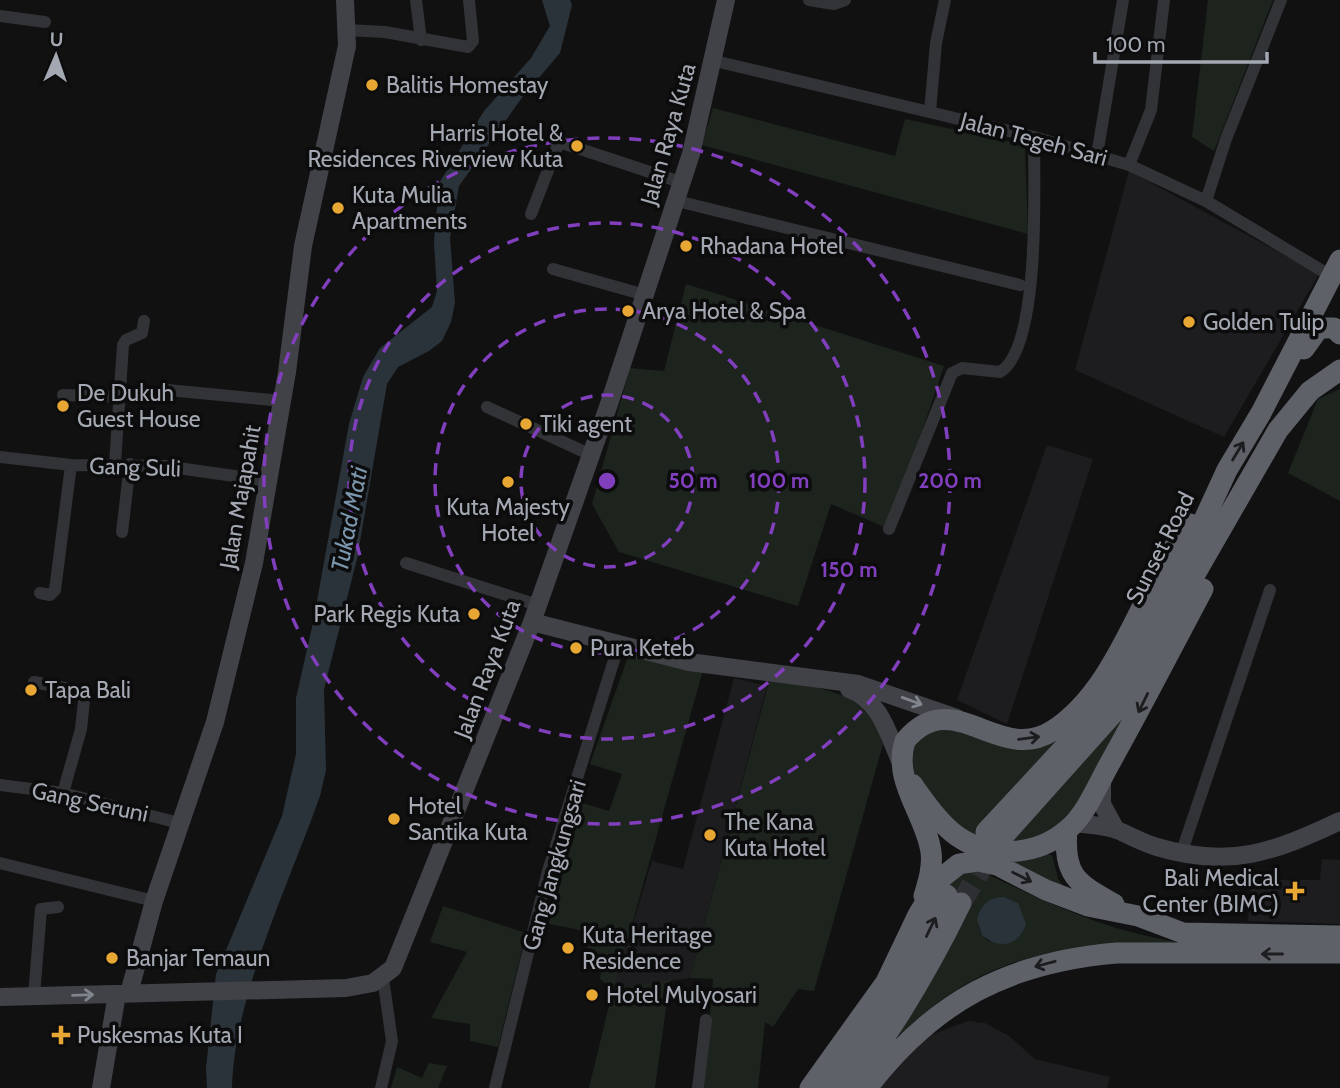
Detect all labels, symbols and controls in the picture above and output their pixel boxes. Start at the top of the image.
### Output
north arrow [21,21,91,91]
scale bar [1095,21,1266,65]
text: U [49,28,64,51]
text: 100 m [1106,32,1165,57]
street label: Jalan Raya Kuta [634,60,702,209]
place label: Balitis Homestay [386,71,549,99]
marker: Balitis Homestay [364,77,380,93]
street label: Jalan Tegeh Sari [957,106,1110,172]
place label: Harris Hotel & Residences Riverview Kuta [307,119,563,173]
marker: Harris Hotel & Residences Riverview Kuta [569,138,585,154]
place label: Kuta Mulia Apartments [352,181,467,235]
marker: Kuta Mulia Apartments [330,200,346,216]
place label: Rhadana Hotel [700,232,844,260]
marker: Rhadana Hotel [678,238,694,254]
place label: Arya Hotel & Spa [642,297,806,325]
marker: Arya Hotel & Spa [620,303,636,319]
place label: Golden Tulip [1203,308,1324,336]
marker: Golden Tulip [1181,314,1197,330]
place label: De Dukuh Guest House [77,379,201,433]
marker: De Dukuh Guest House [55,398,71,414]
place label: Tiki agent [540,410,632,438]
marker: Tiki agent [518,416,534,432]
street label: Jalan Majapahit [213,423,266,572]
one-way arrow [1231,442,1245,462]
street label: Gang Suli [89,451,181,483]
water label: Tukad Mati [325,463,374,574]
text: 50 m [668,468,718,493]
text: 100 m [749,468,809,493]
text: 200 m [918,468,982,493]
centre of rings [595,469,619,493]
marker: Kuta Majesty Hotel [500,474,516,490]
street label: Sunset Road [1120,487,1200,609]
place label: Kuta Majesty Hotel [446,493,570,547]
text: 150 m [821,557,877,582]
street label: Jalan Raya Kuta [447,596,526,743]
place label: Park Regis Kuta [313,600,460,628]
marker: Park Regis Kuta [466,606,482,622]
place label: Pura Keteb [590,634,695,662]
marker: Pura Keteb [568,640,584,656]
place label: Tapa Bali [45,676,131,704]
marker: Tapa Bali [23,682,39,698]
one-way arrow [1135,692,1149,713]
one-way arrow [900,695,922,708]
one-way arrow [1017,731,1040,744]
street label: Gang Seruni [29,776,151,828]
street label: Gang Jangkungsari [516,776,592,954]
place label: Hotel Santika Kuta [408,792,527,846]
place label: The Kana Kuta Hotel [724,808,826,862]
marker: Hotel Santika Kuta [386,811,402,827]
marker: The Kana Kuta Hotel [702,827,718,843]
place label: Bali Medical Center (BIMC) [1143,864,1280,918]
one-way arrow [1011,871,1032,885]
marker: Bali Medical Center (BIMC) [1285,881,1305,901]
one-way arrow [925,917,939,938]
place label: Kuta Heritage Residence [582,921,713,975]
marker: Kuta Heritage Residence [560,940,576,956]
place label: Banjar Temaun [126,944,270,972]
one-way arrow [1261,947,1284,960]
marker: Banjar Temaun [104,950,120,966]
one-way arrow [1034,958,1056,971]
place label: Hotel Mulyosari [606,981,757,1009]
marker: Hotel Mulyosari [584,987,600,1003]
one-way arrow [71,988,94,1001]
place label: Puskesmas Kuta I [77,1021,243,1049]
marker: Puskesmas Kuta I [51,1025,71,1045]

